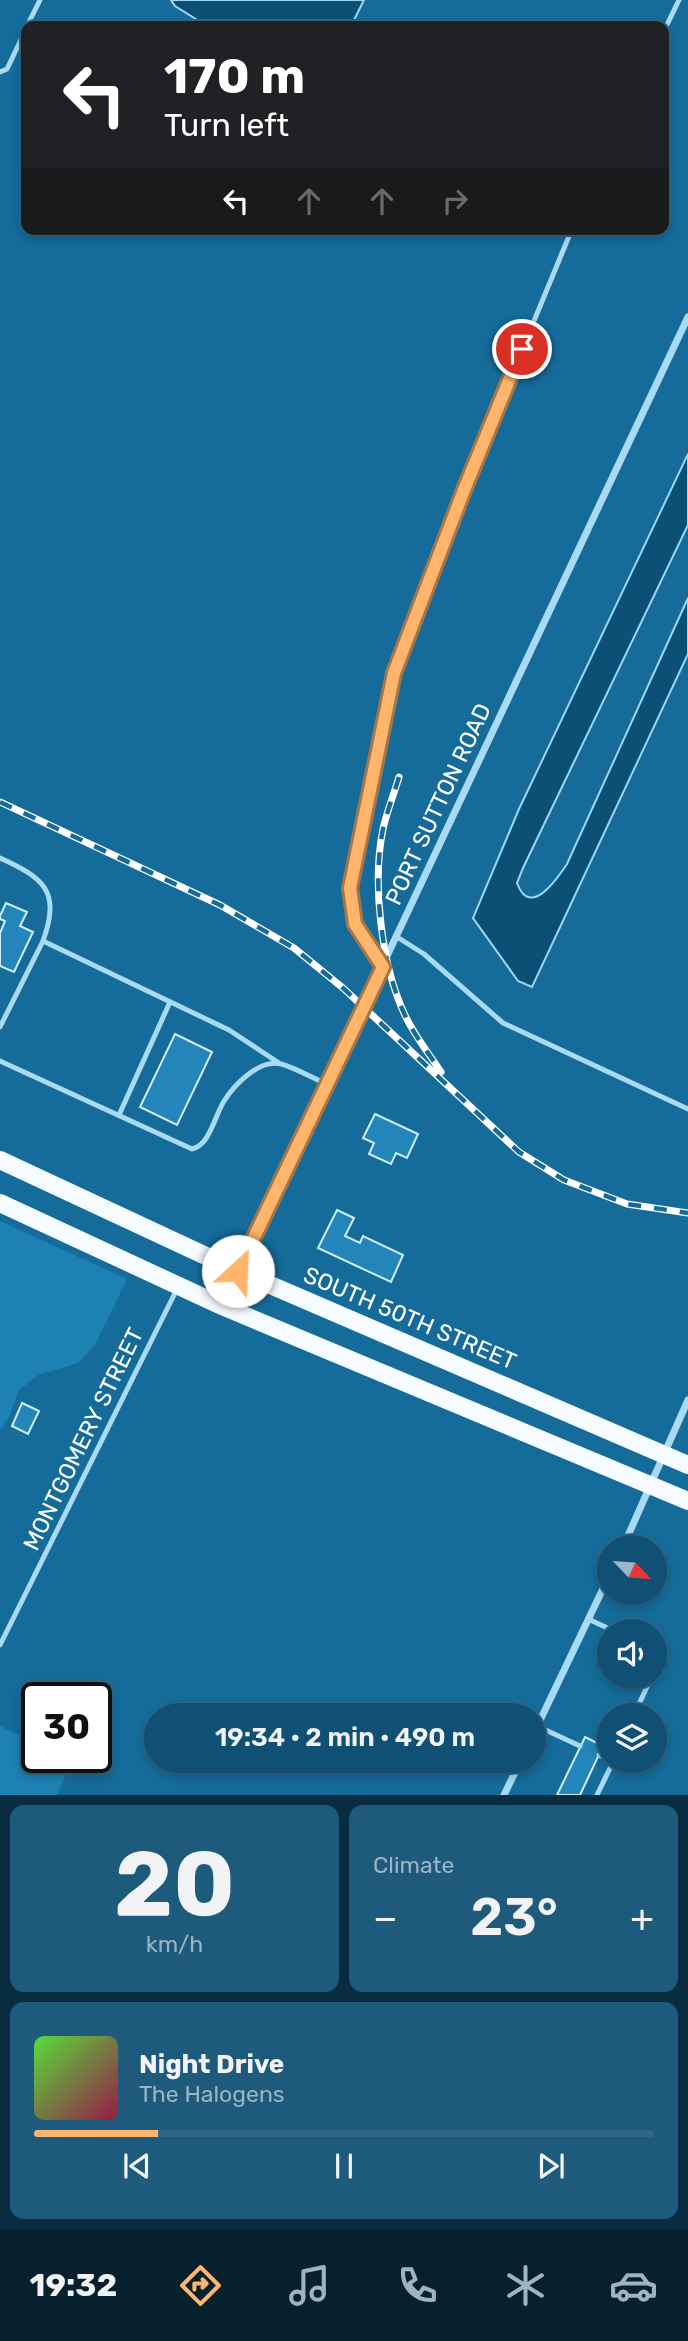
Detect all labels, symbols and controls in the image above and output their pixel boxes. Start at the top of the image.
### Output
text: 170 m [164,47,305,105]
icon: left [49,49,140,140]
text: Turn left [164,106,289,144]
icon: left [217,182,255,220]
icon: ahead [290,182,328,220]
icon: ahead [363,182,401,220]
icon: right [436,182,474,220]
pin [492,319,552,379]
icon: arrive [503,330,541,368]
street label: PORT SUTTON ROAD [379,699,497,909]
position arrow [201,1234,275,1308]
street label: SOUTH 50TH STREET [299,1260,521,1376]
street label: MONTGOMERY STREET [17,1323,149,1555]
north arrow [597,1535,667,1605]
map controls [597,1535,667,1773]
button: sound [597,1619,667,1689]
speed limit sign: 30 [21,1682,112,1773]
button: layers [597,1703,667,1773]
text: 19:34 · 2 min · 490 m [215,1722,475,1753]
text: 20 [114,1830,235,1938]
text: Climate [373,1851,454,1879]
text: 23° [470,1886,558,1948]
text: − [373,1895,398,1941]
text: + [630,1895,654,1941]
text: km/h [146,1930,203,1958]
text: Night Drive [139,2049,284,2080]
text: The Halogens [139,2080,285,2108]
icon: previous [118,2147,156,2185]
icon: pause [325,2147,363,2185]
icon: next [532,2147,570,2185]
icon: directions [176,2261,225,2310]
icon: music [285,2261,334,2310]
icon: phone [393,2261,442,2310]
icon: climate [501,2261,550,2310]
icon: car [609,2261,658,2310]
text: 19:32 [30,2266,117,2304]

